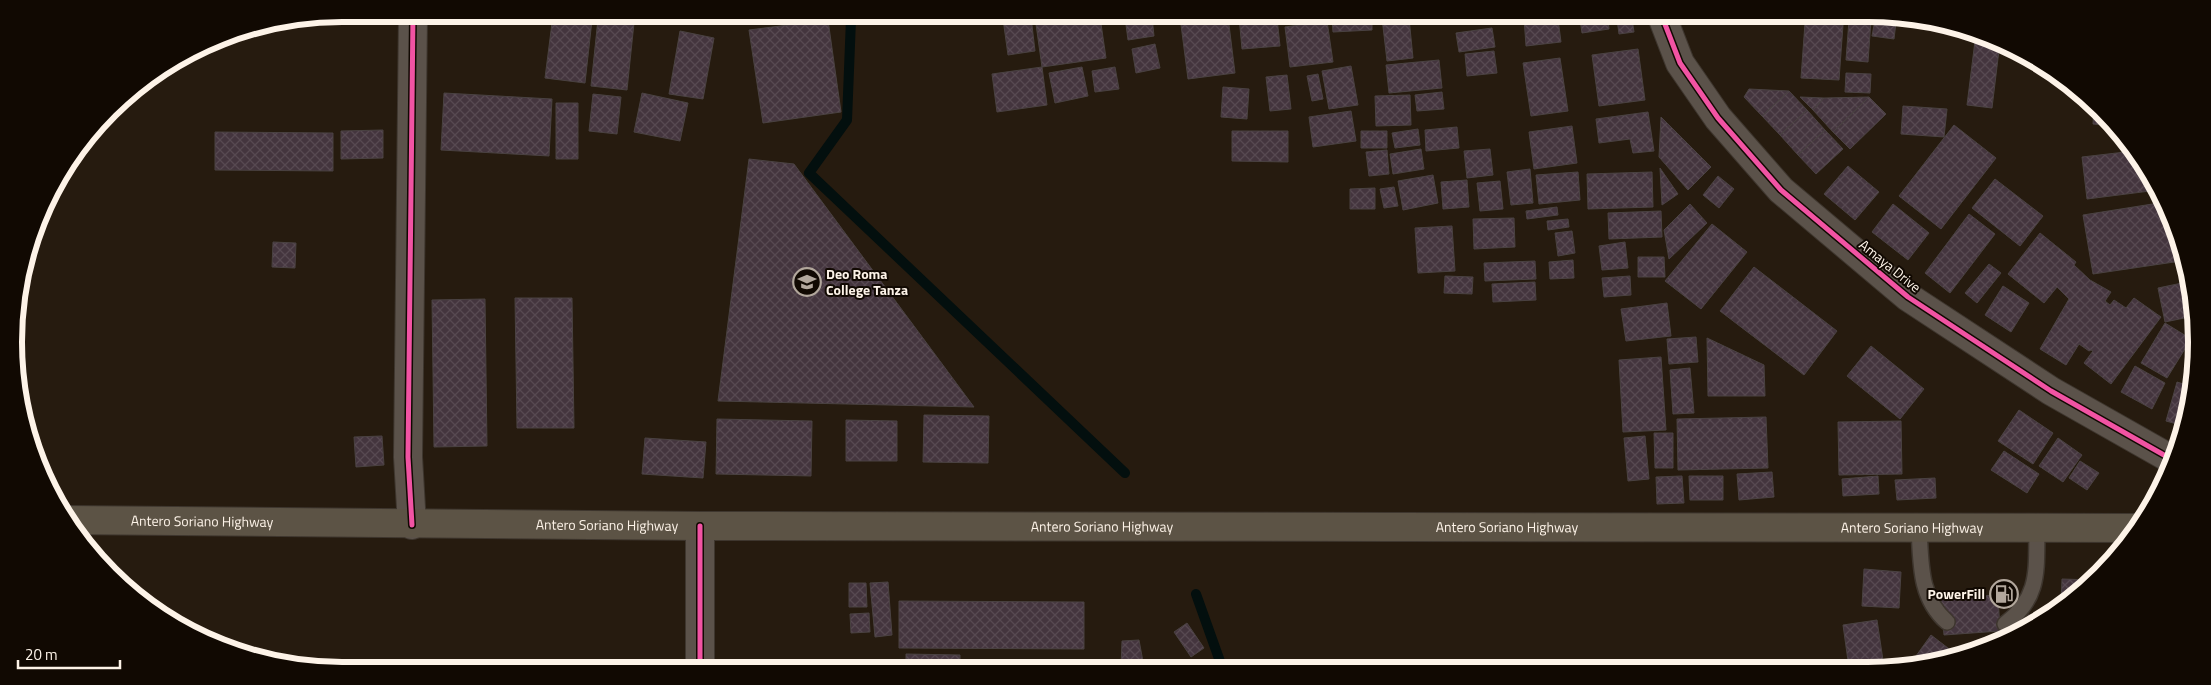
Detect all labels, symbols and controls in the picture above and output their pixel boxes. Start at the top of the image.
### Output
street label: Amaya Drive [1855,234,1926,297]
place label: Deo Roma College Tanza [826,263,908,300]
school or university icon: Deo Roma College Tanza [792,267,822,297]
street label: Antero Soriano Highway [131,510,274,532]
street label: Antero Soriano Highway [536,513,679,536]
street label: Antero Soriano Highway [1031,515,1174,537]
street label: Antero Soriano Highway [1436,516,1579,537]
street label: Antero Soriano Highway [1841,517,1984,538]
fuel station icon: PowerFill [1989,579,2019,609]
place label: PowerFill [1928,583,1985,604]
scale bar [18,638,120,670]
text: 20 m [25,643,58,666]

